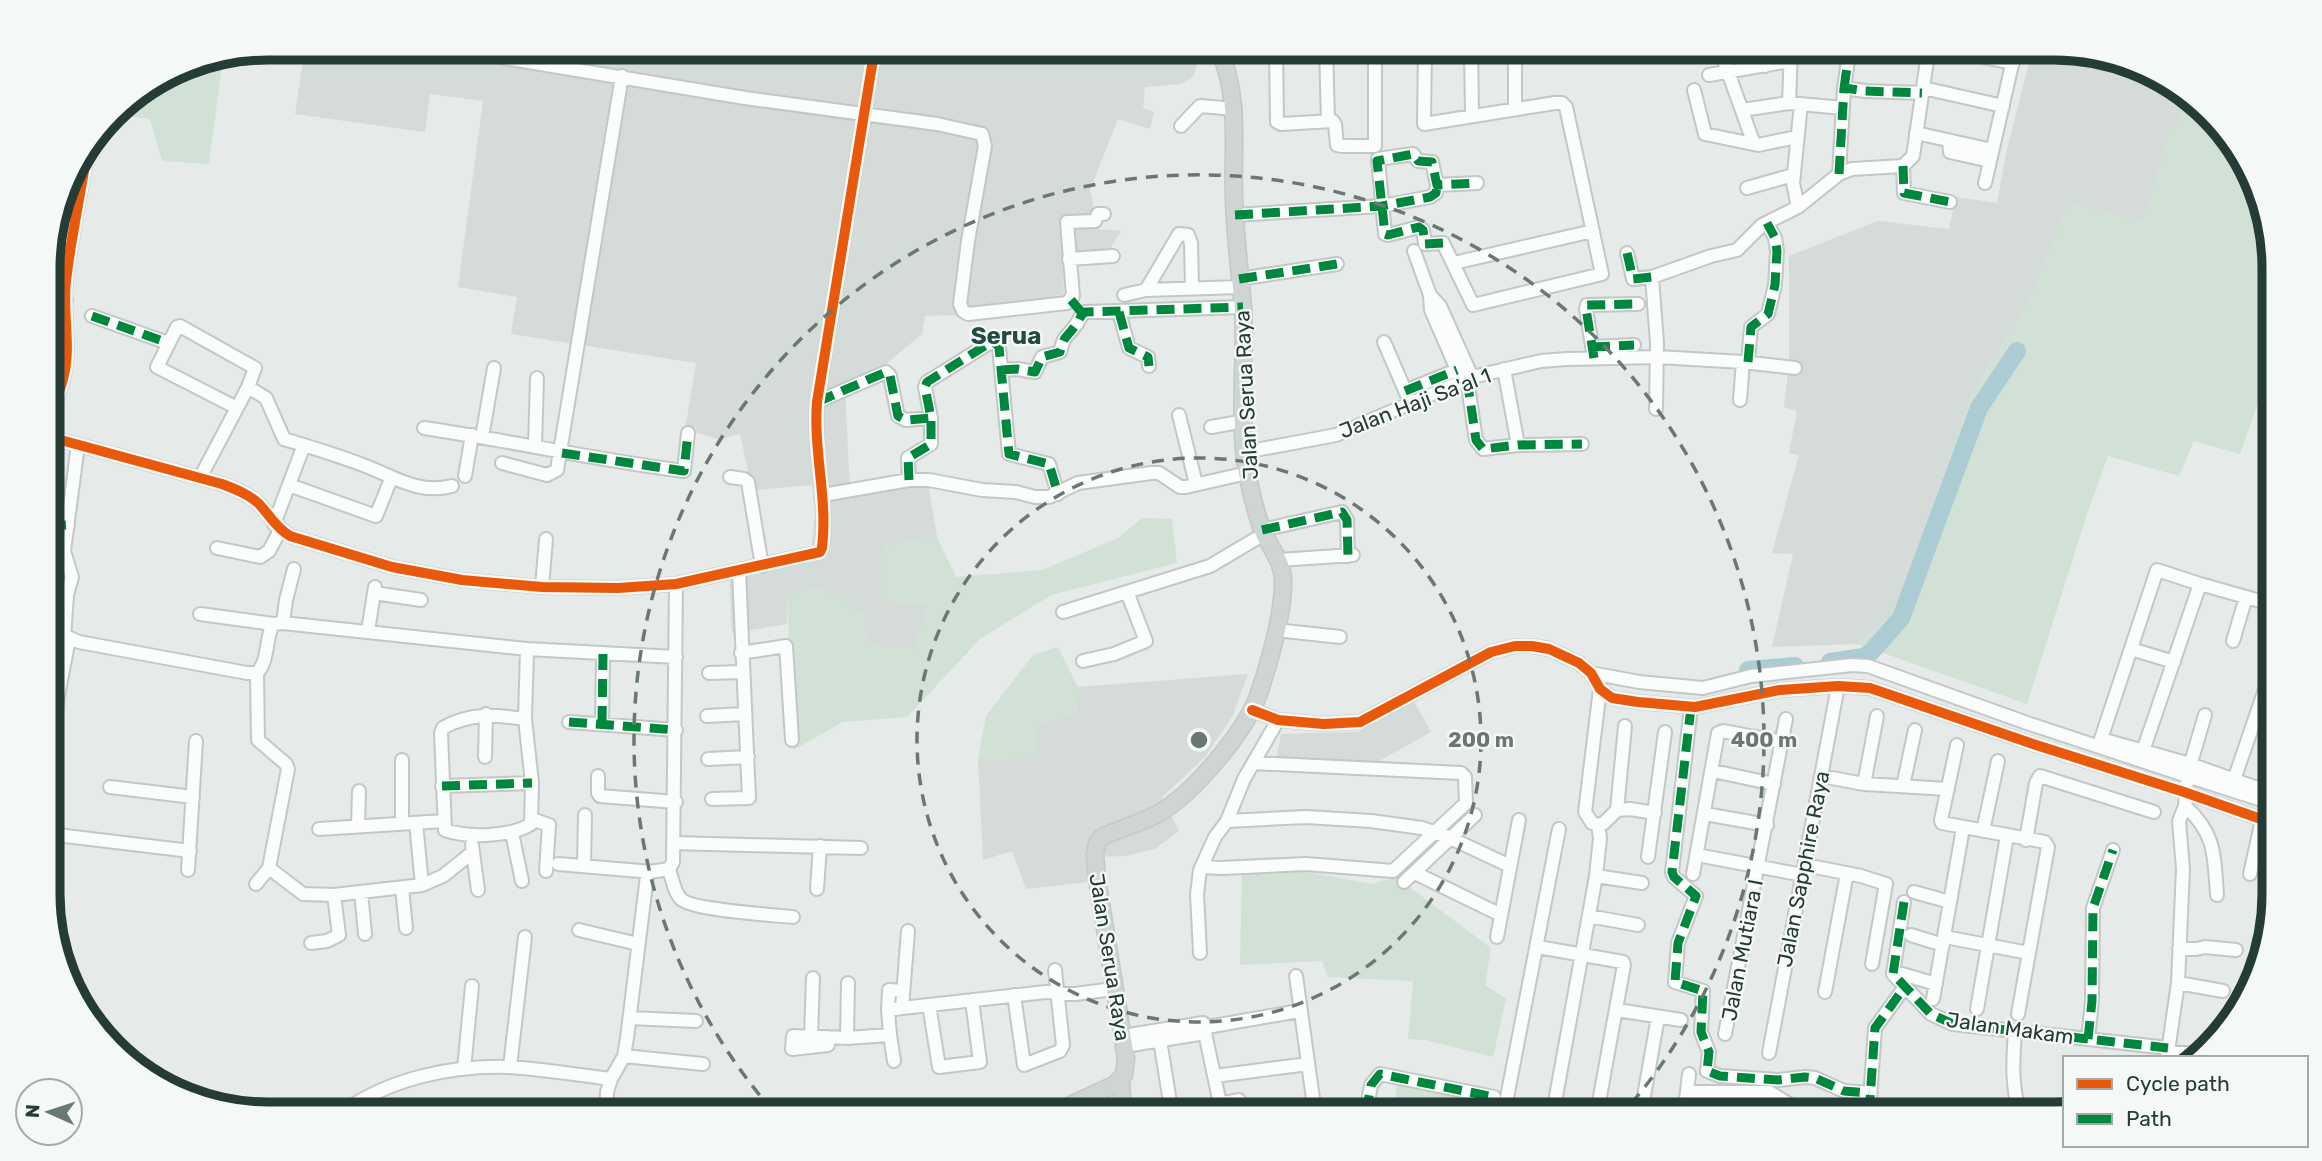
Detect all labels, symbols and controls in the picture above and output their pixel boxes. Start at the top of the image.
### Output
street label: Jalan Serua Raya [1229,310,1263,480]
district label: Serua [971,322,1041,350]
street label: Jalan Haji Sa'al 1 [1336,363,1494,443]
text: 200 m [1448,727,1514,752]
text: 400 m [1731,727,1797,752]
centre of rings [1187,728,1211,752]
street label: Jalan Sapphire Raya [1772,769,1834,969]
street label: Jalan Serua Raya [1084,871,1136,1043]
street label: Jalan Mutiara I [1716,877,1768,1023]
street label: Jalan Makam [1945,1007,2075,1049]
legend [2063,1056,2308,1147]
text: Cycle path [2126,1071,2230,1096]
north arrow [14,1077,84,1147]
text: N [21,1104,44,1119]
text: Path [2126,1106,2172,1131]

